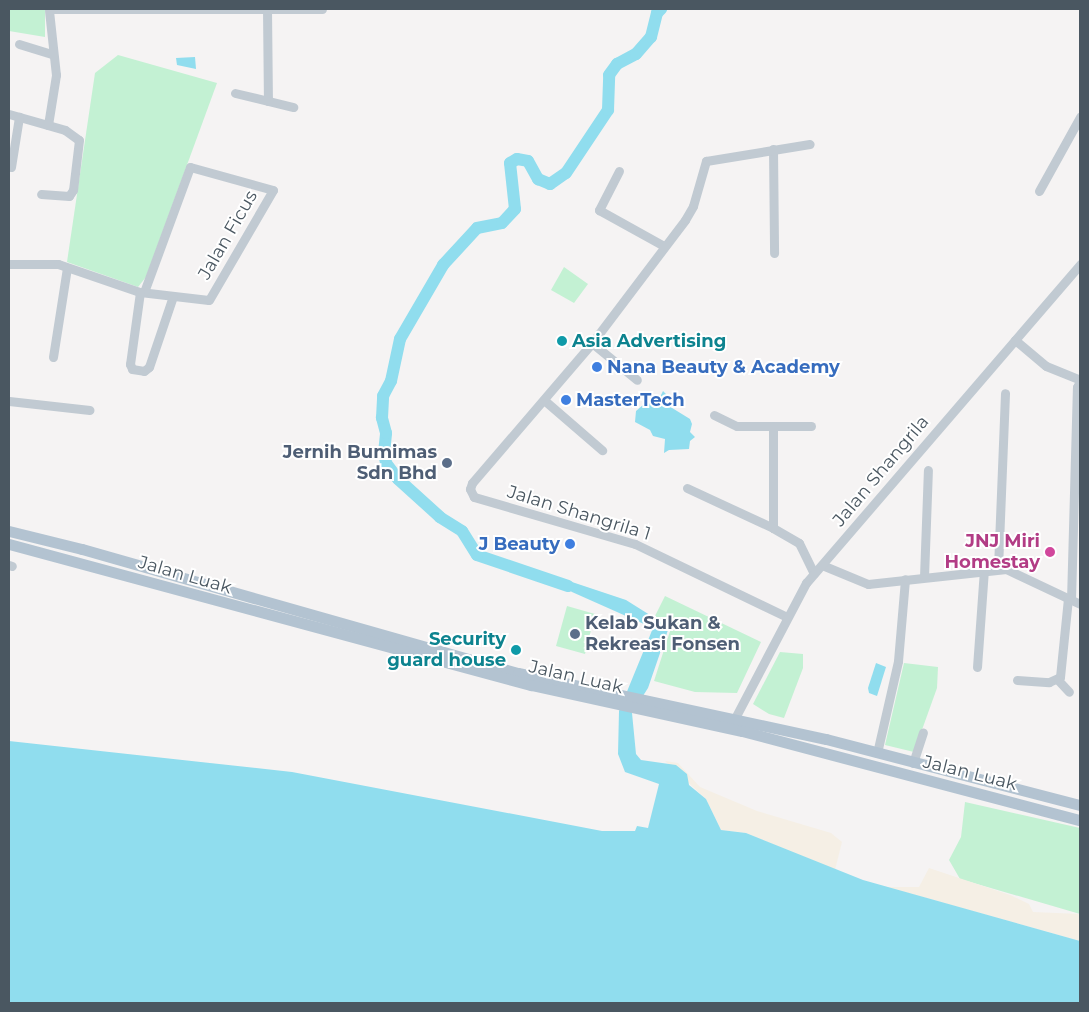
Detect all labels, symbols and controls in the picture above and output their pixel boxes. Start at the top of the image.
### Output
street label: Jalan Ficus [194,187,262,283]
place label: Asia Advertising [572,330,726,352]
marker: Asia Advertising [556,335,568,347]
place label: Nana Beauty & Academy [607,356,840,378]
marker: Nana Beauty & Academy [591,361,603,373]
place label: MasterTech [576,389,685,411]
marker: MasterTech [560,394,572,406]
street label: Jalan Shangrila [828,411,934,531]
place label: Jernih Bumimas Sdn Bhd [283,442,437,484]
marker: Jernih Bumimas Sdn Bhd [441,457,453,469]
street label: Jalan Shangrila 1 [505,481,653,545]
place label: JNJ Miri Homestay [945,531,1040,574]
place label: J Beauty [479,533,560,555]
marker: J Beauty [564,538,576,550]
marker: JNJ Miri Homestay [1044,546,1056,558]
street label: Jalan Luak [136,551,234,599]
place label: Kelab Sukan & Rekreasi Fonsen [585,613,740,656]
marker: Kelab Sukan & Rekreasi Fonsen [569,628,581,640]
place label: Security guard house [387,629,506,672]
marker: Security guard house [510,644,522,656]
street label: Jalan Luak [527,656,625,698]
street label: Jalan Luak [921,751,1019,795]

